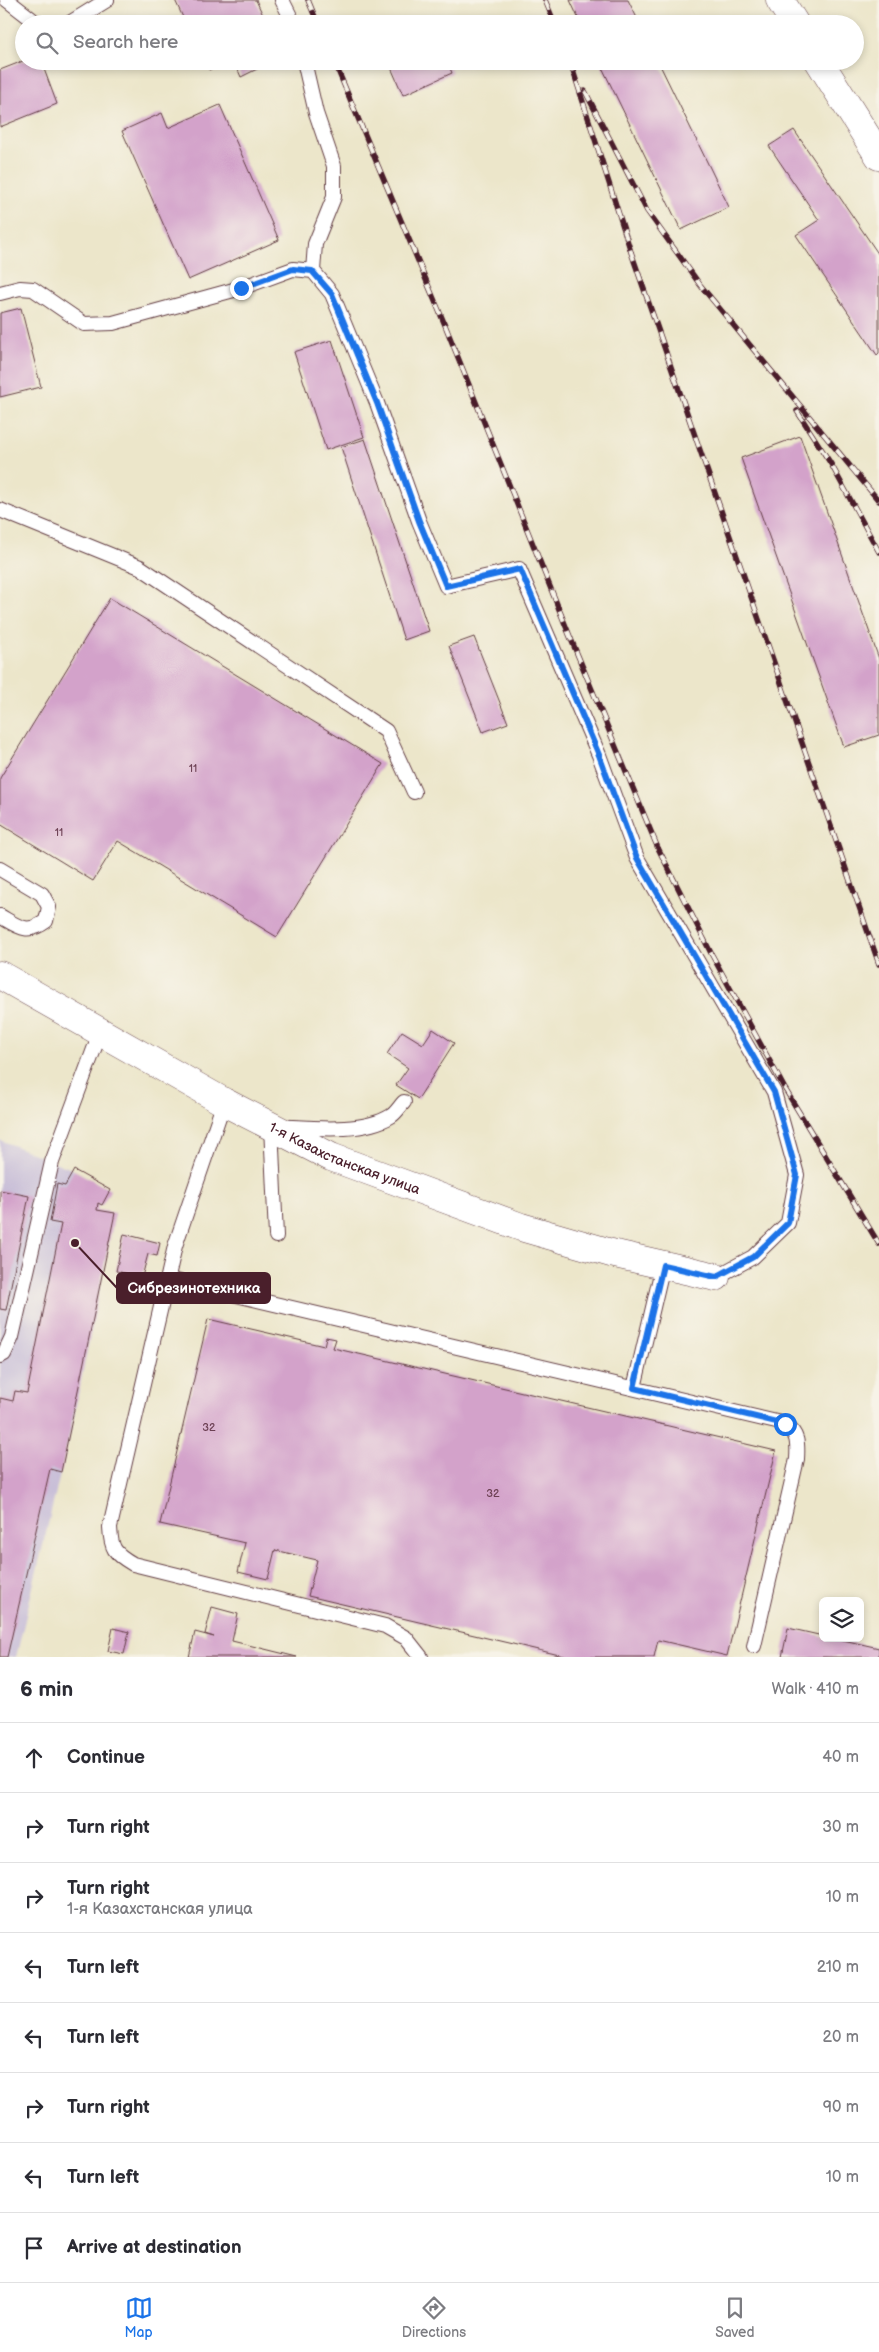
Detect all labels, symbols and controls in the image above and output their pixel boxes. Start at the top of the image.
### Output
search box [15,15,864,70]
icon: search [33,29,61,57]
text: Search here [73,31,178,54]
route end [230,277,253,300]
house number: 11 [189,762,197,775]
house number: 11 [55,826,63,839]
street label: 1-я Казахстанская улица [267,1118,423,1198]
callout: Сибрезинотехника [117,1273,270,1303]
text: Сибрезинотехника [127,1279,261,1298]
route start [774,1413,797,1436]
house number: 32 [202,1421,216,1434]
house number: 32 [486,1487,500,1500]
map controls [819,1597,864,1642]
button: layers [819,1597,864,1642]
text: 6 min [20,1677,73,1702]
text: Walk · 410 m [772,1680,859,1699]
icon: ahead [20,1744,48,1772]
text: Continue [67,1746,145,1769]
text: 40 m [822,1748,859,1767]
icon: right [20,1814,48,1842]
text: Turn right [67,1816,150,1839]
text: 30 m [822,1818,859,1837]
text: Turn right [67,1877,150,1900]
icon: right [20,1884,48,1912]
text: 10 m [826,1888,859,1907]
text: 1-я Казахстанская улица [67,1900,253,1919]
icon: left [20,1954,48,1982]
text: Turn left [67,1956,139,1979]
text: 210 m [817,1958,859,1977]
icon: left [20,2024,48,2052]
text: Turn left [67,2026,139,2049]
text: 20 m [823,2028,859,2047]
icon: right [20,2094,48,2122]
text: Turn right [67,2096,150,2119]
text: 90 m [823,2098,859,2117]
icon: left [20,2164,48,2192]
text: Turn left [67,2166,139,2189]
text: 10 m [826,2168,859,2187]
icon: arrive [20,2234,48,2262]
text: Arrive at destination [67,2236,242,2259]
tab: Map [125,2294,153,2341]
tab: Directions [402,2294,466,2341]
tab: Saved [715,2294,754,2341]

